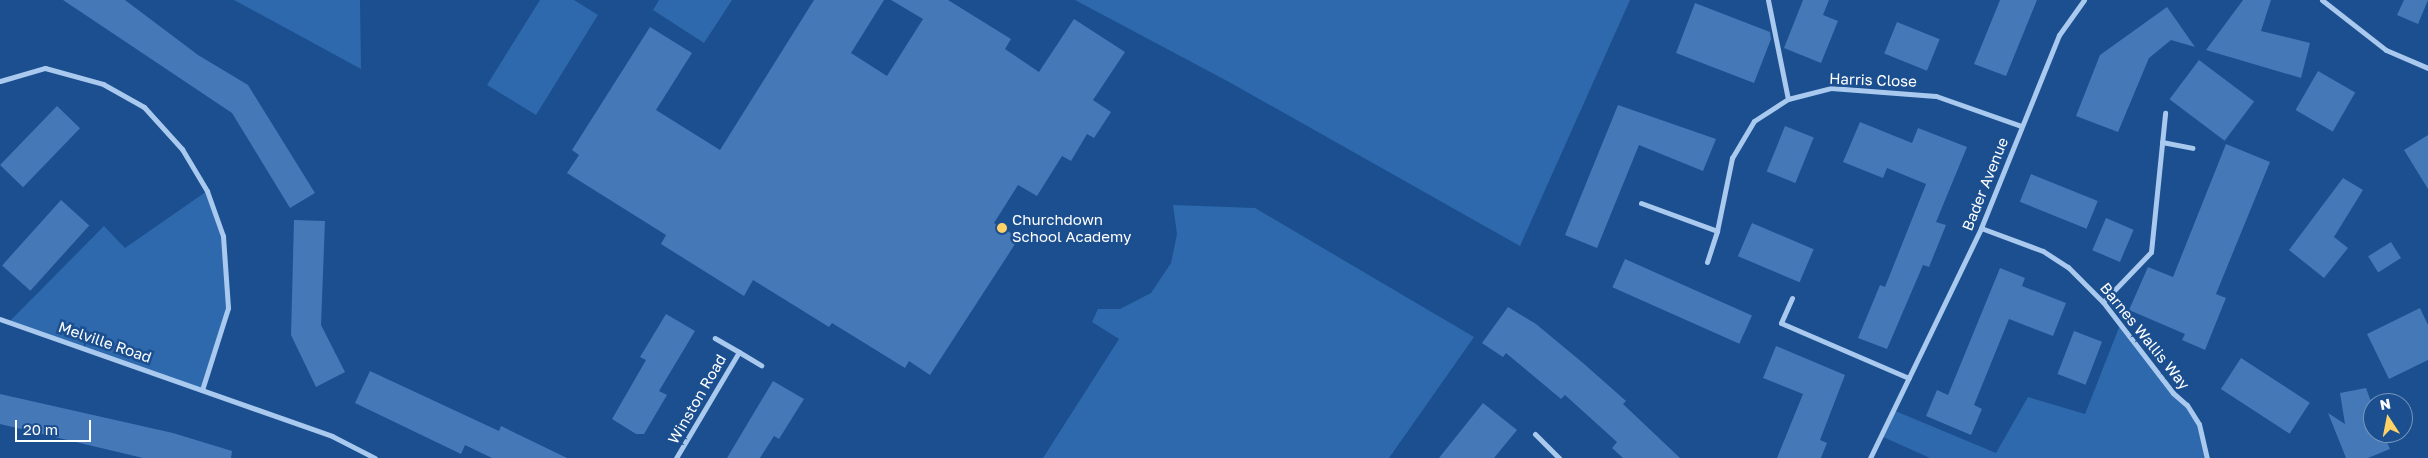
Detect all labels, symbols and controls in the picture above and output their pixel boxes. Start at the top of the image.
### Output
street label: Harris Close [1829,69,1917,91]
street label: Bader Avenue [1958,135,2012,233]
place label: Churchdown School Academy [1012,210,1131,245]
marker: Churchdown School Academy [996,222,1008,234]
street label: Barnes Wallis Way [2096,279,2194,393]
street label: Melville Road [56,318,154,366]
street label: Winston Road [664,351,730,447]
north arrow [2363,393,2413,443]
text: N [2378,394,2392,413]
scale bar [18,410,94,442]
text: 20 m [23,420,58,438]

